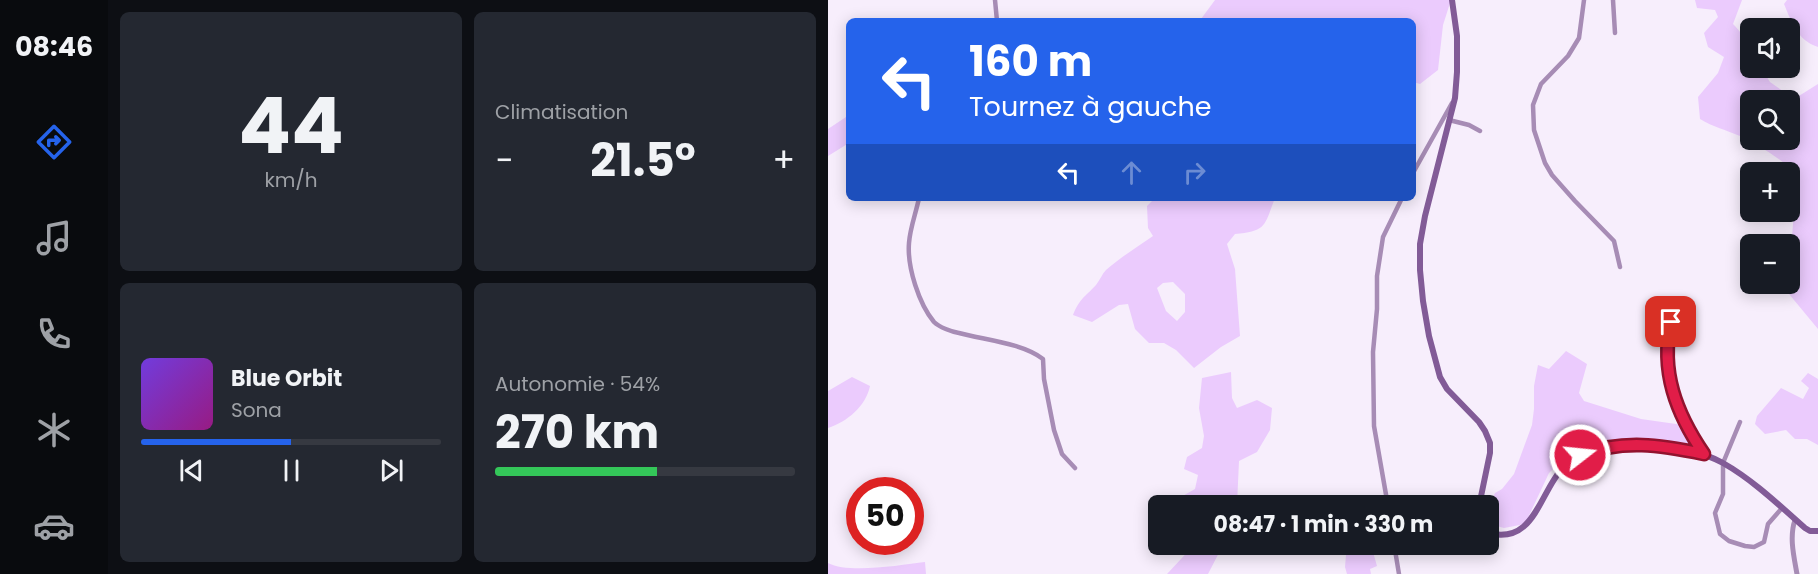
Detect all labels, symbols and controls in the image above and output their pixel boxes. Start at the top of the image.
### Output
map controls [1740,18,1800,294]
button: sound [1740,18,1800,78]
text: 08:46 [15,28,93,65]
text: 160 m [969,32,1092,91]
icon: left [870,42,948,120]
text: 44 [238,71,344,180]
text: Tournez à gauche [969,88,1211,125]
button: search [1740,90,1800,150]
text: Climatisation [495,98,628,126]
icon: directions [33,121,75,163]
text: 21.5° [590,129,696,192]
text: − [495,137,513,184]
text: + [772,137,795,184]
icon: left [1052,156,1085,189]
icon: ahead [1115,156,1148,189]
icon: right [1178,156,1211,189]
button: + [1740,162,1800,222]
text: km/h [264,166,318,194]
icon: music [33,217,75,259]
button: − [1740,234,1800,294]
pin [1645,296,1696,347]
icon: arrive [1654,305,1687,338]
icon: phone [33,313,75,355]
text: Blue Orbit [231,363,342,394]
text: Autonomie · 54% [495,370,660,398]
text: Sona [231,396,282,424]
text: 270 km [495,401,659,464]
icon: climate [33,409,75,451]
position arrow [1548,423,1612,487]
icon: previous [175,454,208,487]
icon: pause [275,454,308,487]
icon: next [375,454,408,487]
speed limit sign: 50 [846,477,924,555]
icon: car [33,505,75,547]
text: 08:47 · 1 min · 330 m [1214,509,1433,540]

